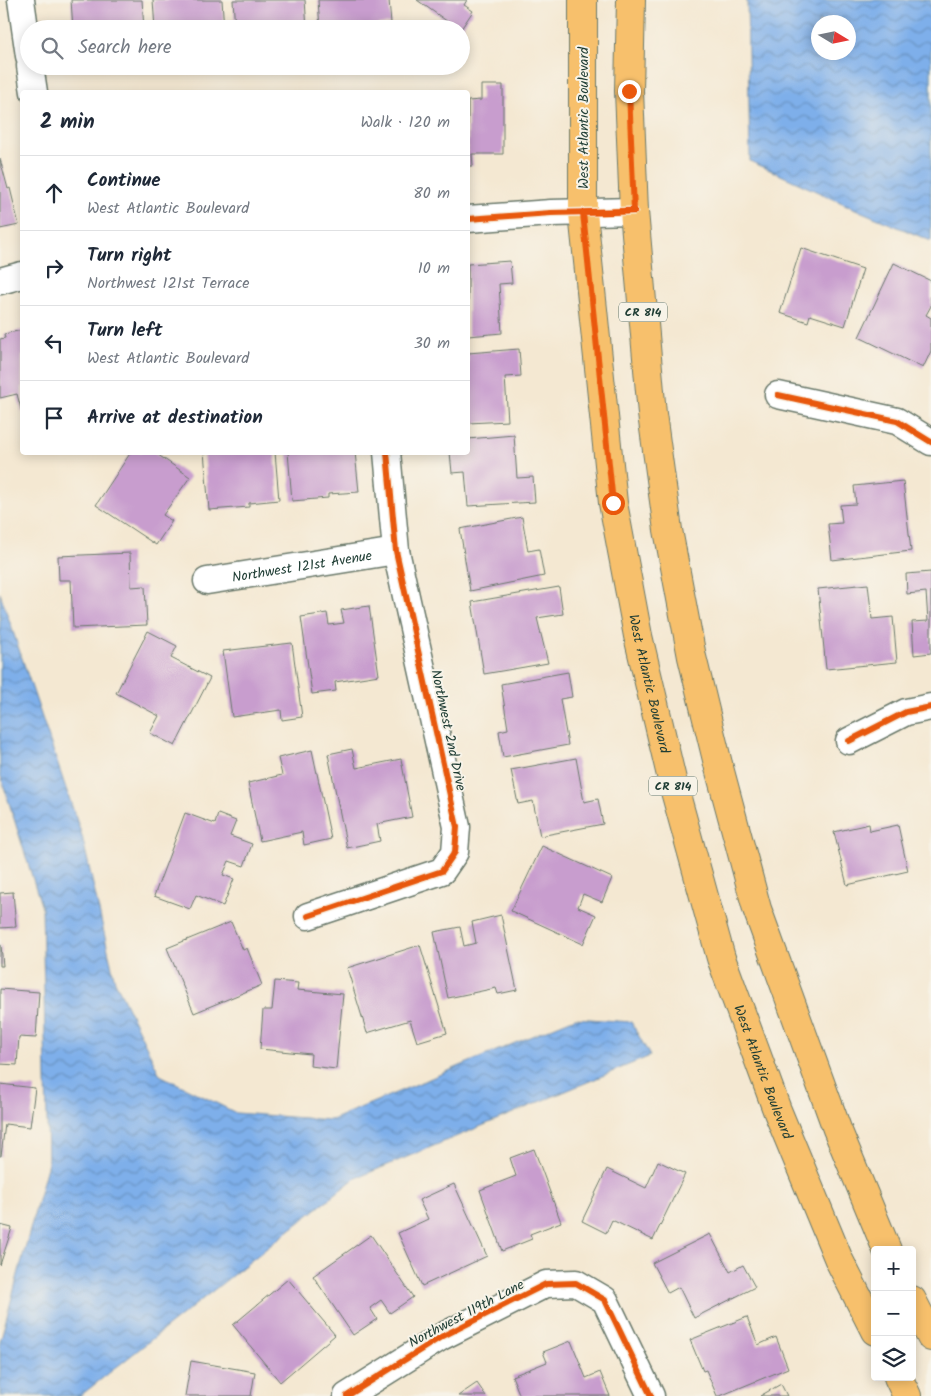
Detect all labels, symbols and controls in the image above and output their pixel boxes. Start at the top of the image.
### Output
north arrow [811,15,856,60]
search box [20,20,470,75]
text: Search here [78,33,172,63]
icon: search [38,34,66,62]
street label: West Atlantic Boulevard [573,46,595,189]
route end [618,80,641,103]
text: 2 min [40,106,95,139]
text: Walk · 120 m [360,110,450,135]
text: Continue [87,166,160,196]
icon: ahead [40,179,68,207]
text: 80 m [413,181,450,206]
text: West Atlantic Boulevard [87,196,249,221]
text: Turn right [87,241,172,271]
icon: right [40,254,68,282]
text: 10 m [418,256,450,281]
text: Northwest 121st Terrace [87,271,249,296]
road number: CR 814 [619,302,667,322]
text: Turn left [87,316,162,346]
icon: left [40,329,68,357]
text: 30 m [414,331,450,356]
text: West Atlantic Boulevard [87,346,249,371]
text: Arrive at destination [87,403,263,433]
icon: arrive [40,404,68,432]
route start [602,492,625,515]
street label: Northwest 121st Avenue [230,545,374,589]
street label: West Atlantic Boulevard [622,613,676,757]
street label: Northwest 2nd Drive [424,668,472,794]
road number: CR 814 [649,776,697,796]
street label: West Atlantic Boulevard [727,1002,798,1144]
map controls [871,1246,916,1381]
button: + [871,1246,916,1291]
street label: Northwest 119th Lane [405,1274,529,1354]
button: − [871,1291,916,1336]
button: layers [871,1336,916,1381]

